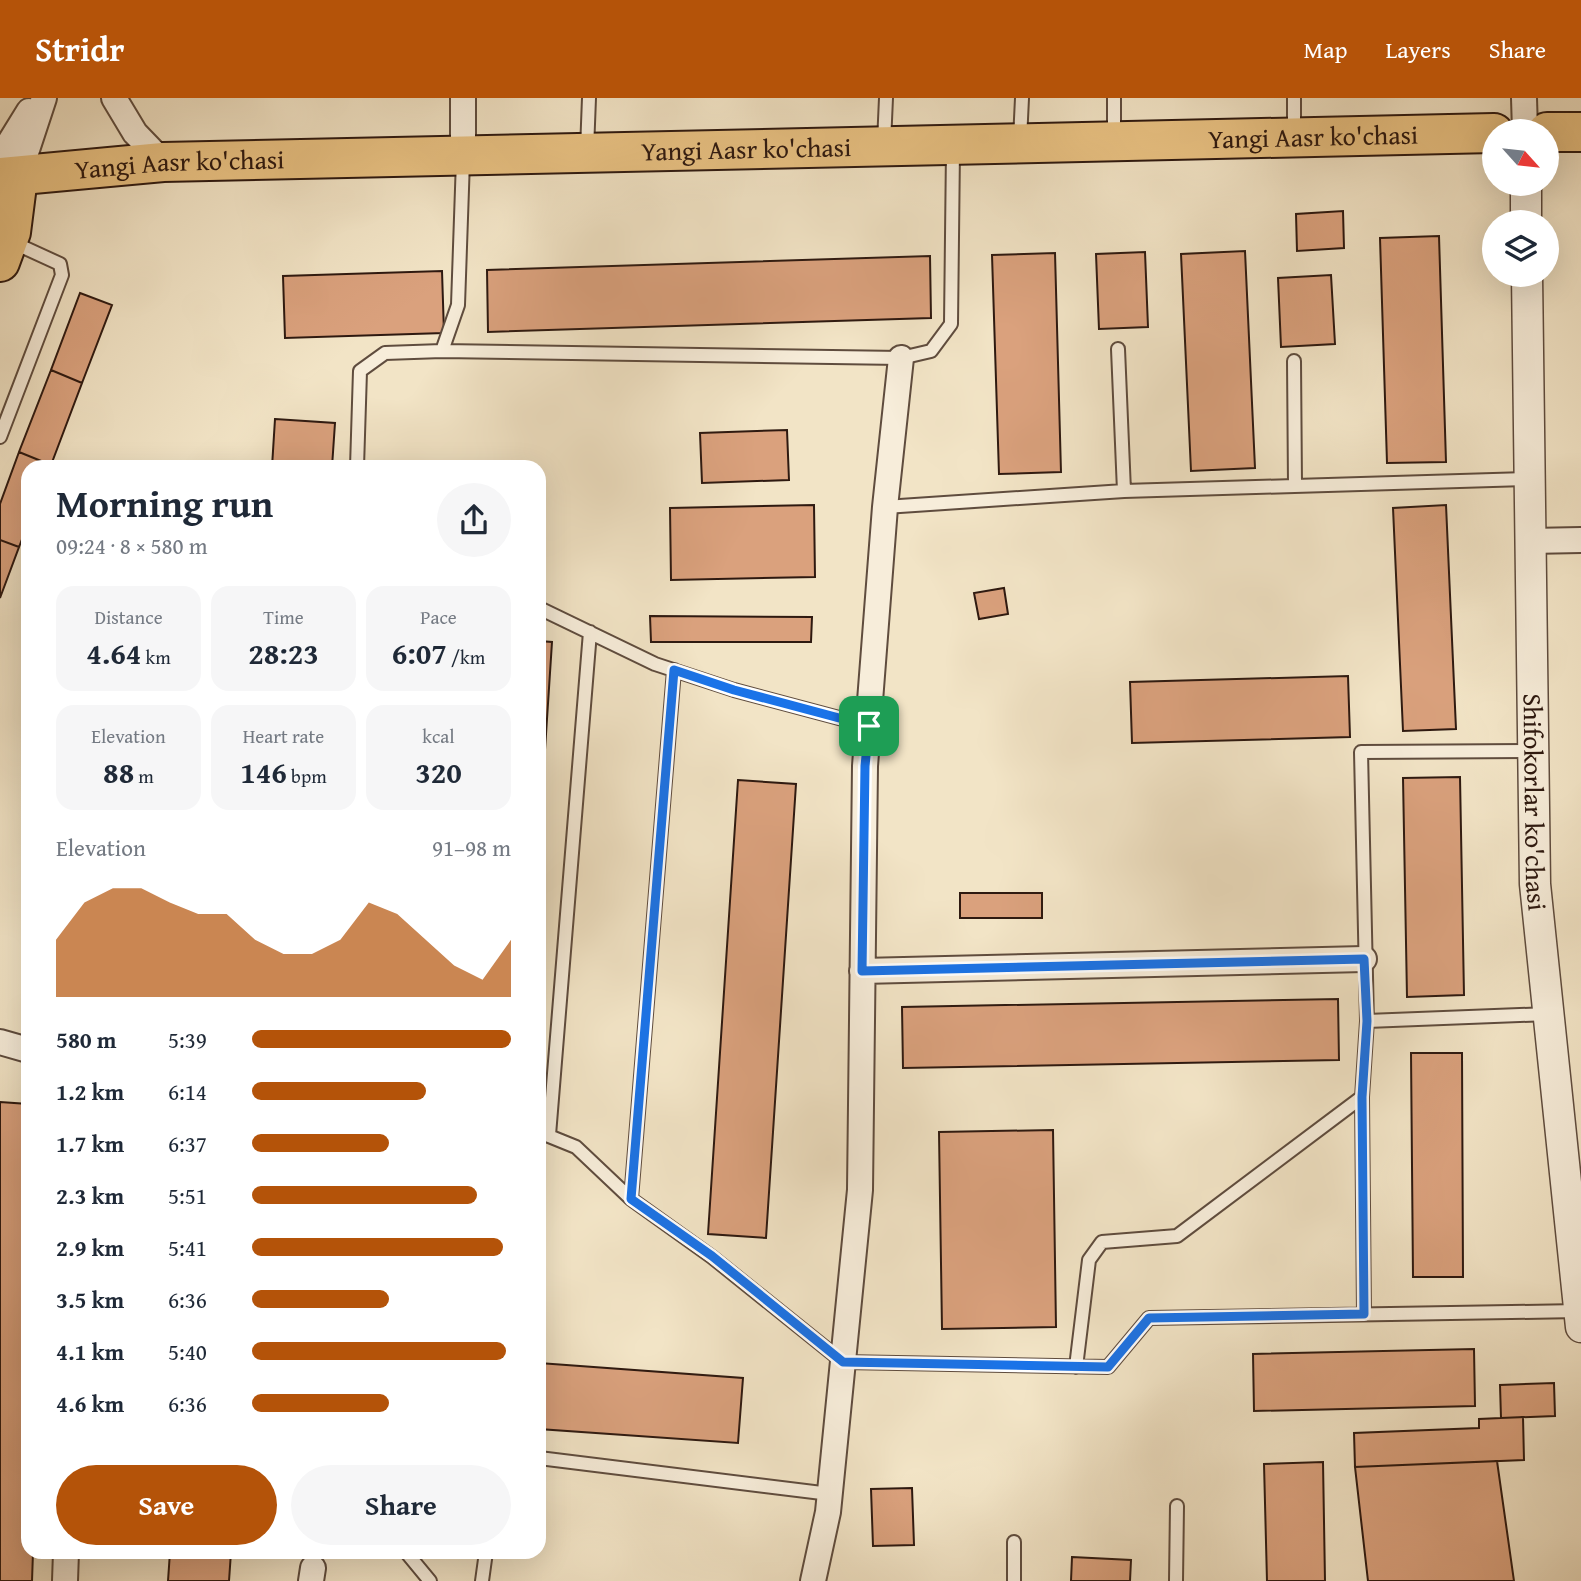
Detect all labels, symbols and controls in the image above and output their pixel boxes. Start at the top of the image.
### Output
text: Stridr [35,25,124,73]
text: Map [1304,32,1347,67]
text: Layers [1385,32,1451,67]
text: Share [1489,32,1546,67]
street label: Yangi Aasr ko'chasi [1208,115,1419,158]
north arrow [1482,119,1559,196]
map controls [1482,119,1559,287]
street label: Yangi Aasr ko'chasi [641,127,852,171]
street label: Yangi Aasr ko'chasi [73,139,285,189]
button: layers [1482,210,1559,287]
text: Morning run [56,475,273,531]
button: share [437,483,511,557]
text: 09:24 · 8 × 580 m [56,529,208,562]
text: Distance [94,603,163,631]
text: Time [263,603,304,631]
text: Pace [420,603,457,631]
text: 4.64 [86,631,141,675]
text: 28:23 [248,631,319,675]
text: 6:07 [392,631,447,675]
text: km [141,643,171,671]
text: /km [447,643,485,671]
street label: Shifokorlar ko'chasi [1513,693,1558,912]
pin [839,696,899,756]
icon: arrive [850,707,888,745]
text: Elevation [91,722,166,750]
text: Heart rate [243,722,324,750]
text: kcal [422,722,455,750]
text: 88 [103,750,134,794]
text: 146 [240,750,287,794]
text: 320 [415,750,462,794]
text: m [134,762,154,790]
text: bpm [287,762,327,790]
text: Elevation [56,831,146,864]
text: 91–98 m [432,831,511,864]
text: 580 m [56,1023,117,1056]
text: 5:39 [168,1023,207,1056]
text: 1.2 km [56,1075,124,1108]
text: 6:14 [168,1075,207,1108]
text: 1.7 km [56,1127,124,1160]
text: 6:37 [168,1127,207,1160]
text: 2.3 km [56,1179,124,1212]
text: 5:51 [168,1179,207,1212]
text: 2.9 km [56,1231,124,1264]
text: 5:41 [168,1231,207,1264]
text: 3.5 km [56,1283,124,1316]
text: 6:36 [168,1283,207,1316]
text: 4.1 km [56,1335,124,1368]
text: 5:40 [168,1335,207,1368]
text: 4.6 km [56,1387,124,1420]
text: 6:36 [168,1387,207,1420]
button: Save [56,1465,277,1545]
button: Share [291,1465,511,1545]

